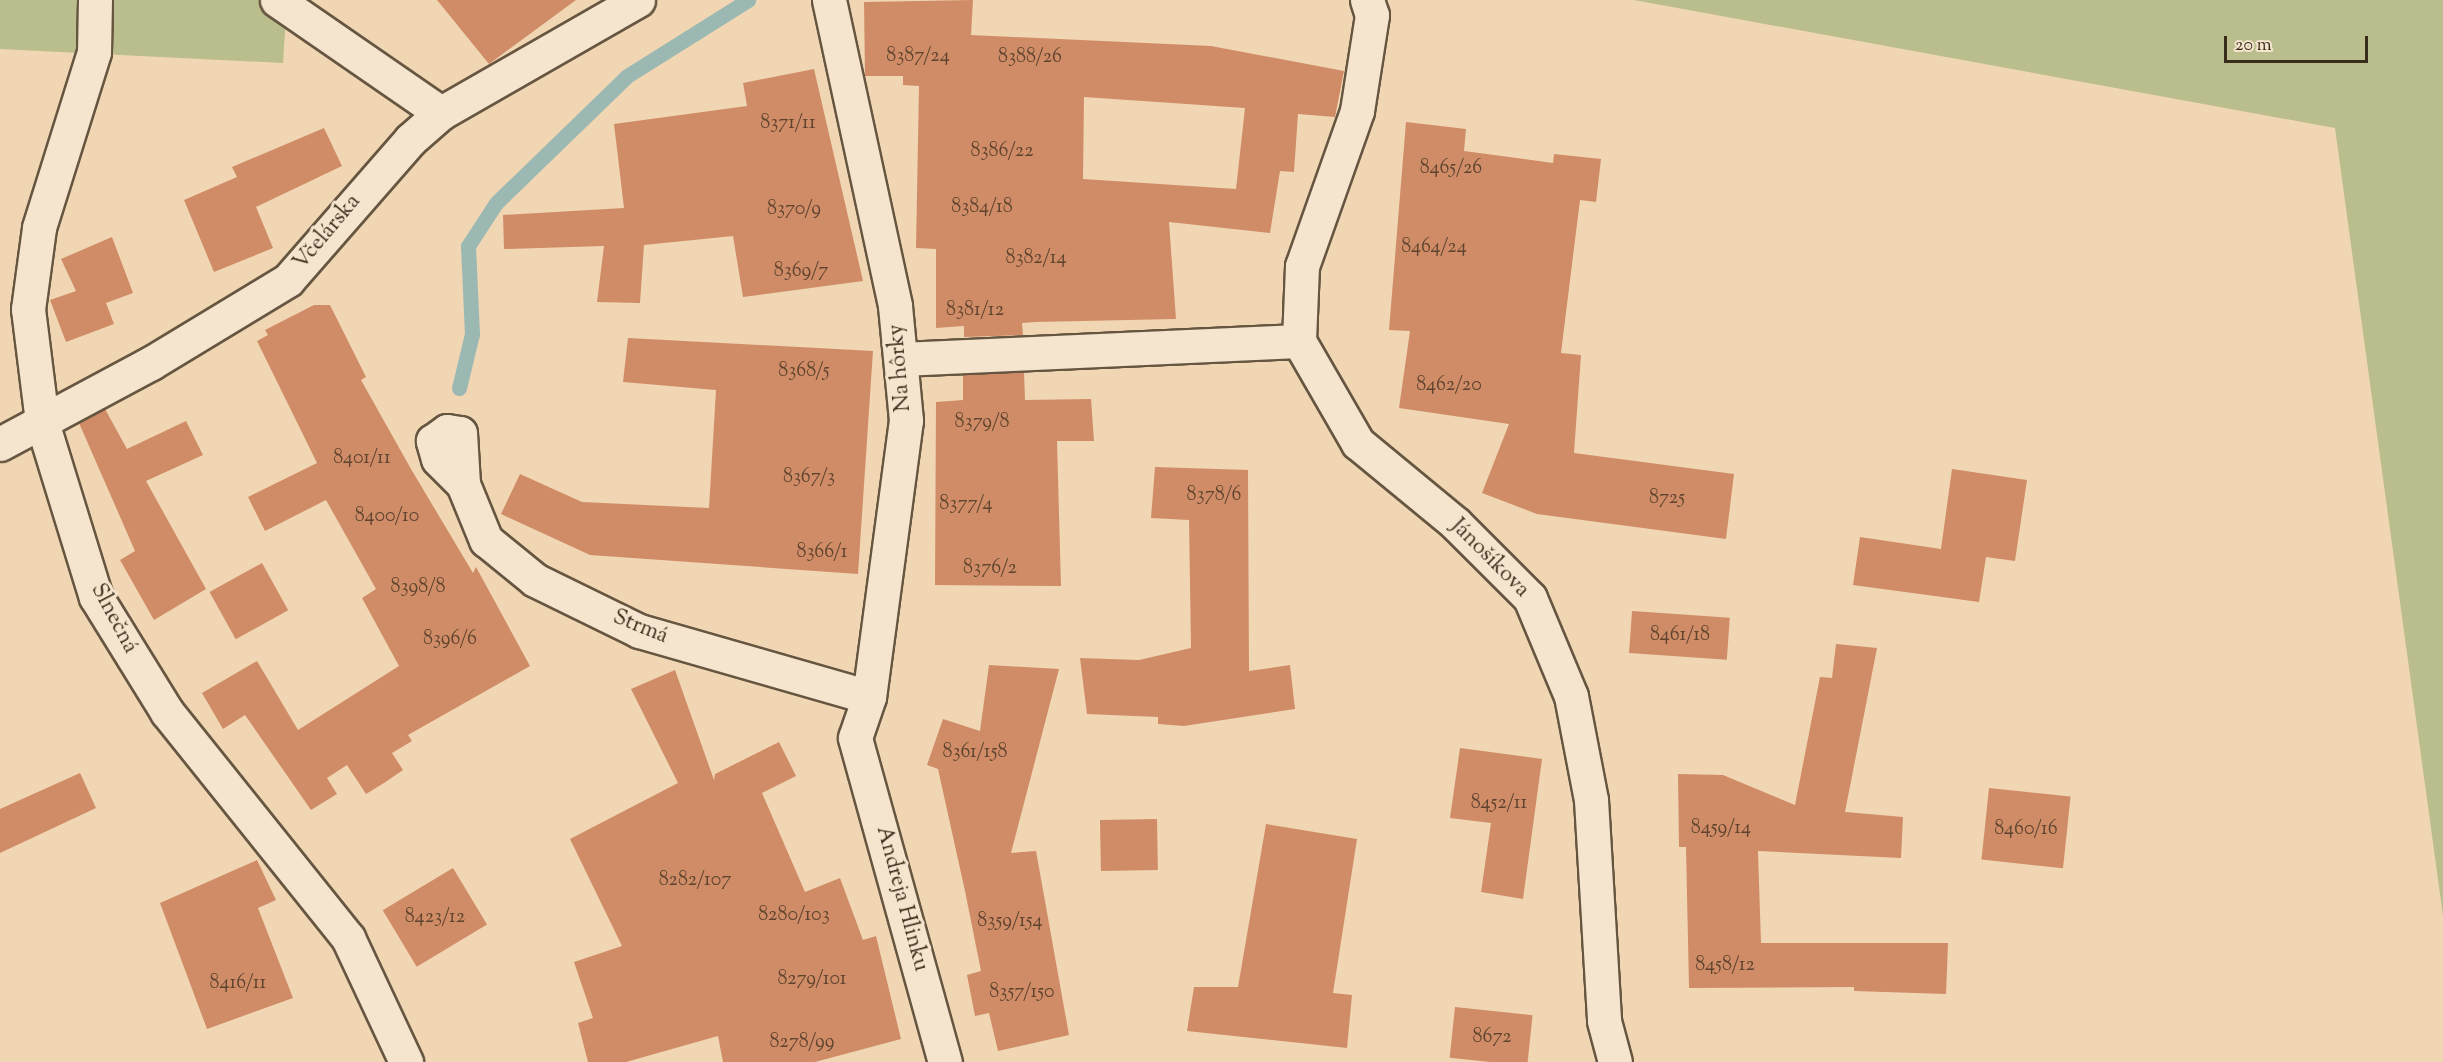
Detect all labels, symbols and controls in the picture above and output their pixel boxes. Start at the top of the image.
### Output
scale bar [2227,24,2371,62]
text: 20 m [2235,33,2272,59]
house number: 8387/24 [886,44,950,68]
house number: 8388/26 [998,45,1062,69]
house number: 8371/11 [760,111,816,135]
house number: 8386/22 [970,139,1034,163]
house number: 8465/26 [1420,156,1482,180]
street label: Včelárska [289,190,367,276]
house number: 8384/18 [951,195,1013,219]
house number: 8370/9 [767,197,821,221]
house number: 8464/24 [1401,235,1467,259]
house number: 8382/14 [1005,246,1067,270]
house number: 8369/7 [774,259,828,283]
house number: 8381/12 [946,298,1004,322]
street label: Na hôrky [884,323,918,413]
house number: 8368/5 [778,359,830,383]
house number: 8462/20 [1416,373,1482,397]
house number: 8379/8 [955,410,1009,434]
house number: 8401/11 [333,446,391,470]
house number: 8367/3 [783,465,835,489]
house number: 8378/6 [1187,483,1241,507]
house number: 8725 [1649,486,1685,510]
house number: 8377/4 [939,492,993,516]
house number: 8400/10 [355,504,419,528]
street label: Jánošíkova [1444,514,1534,604]
house number: 8366/1 [796,540,848,564]
house number: 8376/2 [963,556,1017,580]
house number: 8398/8 [391,575,445,599]
street label: Slnečná [84,580,142,658]
street label: Strmá [609,605,671,651]
house number: 8461/18 [1650,623,1710,647]
house number: 8396/6 [423,627,477,651]
house number: 8361/158 [942,740,1008,764]
house number: 8452/11 [1471,791,1527,815]
house number: 8459/14 [1691,816,1751,840]
house number: 8460/16 [1994,817,2058,841]
street label: Andreja Hlinku [869,824,933,974]
house number: 8282/107 [659,868,731,892]
house number: 8280/103 [758,903,830,927]
house number: 8423/12 [405,905,465,929]
house number: 8359/154 [977,909,1043,933]
house number: 8458/12 [1695,953,1755,977]
house number: 8279/101 [777,967,847,991]
house number: 8416/11 [210,971,266,995]
house number: 8357/150 [989,980,1055,1004]
house number: 8672 [1472,1025,1512,1049]
house number: 8278/99 [770,1030,834,1054]

